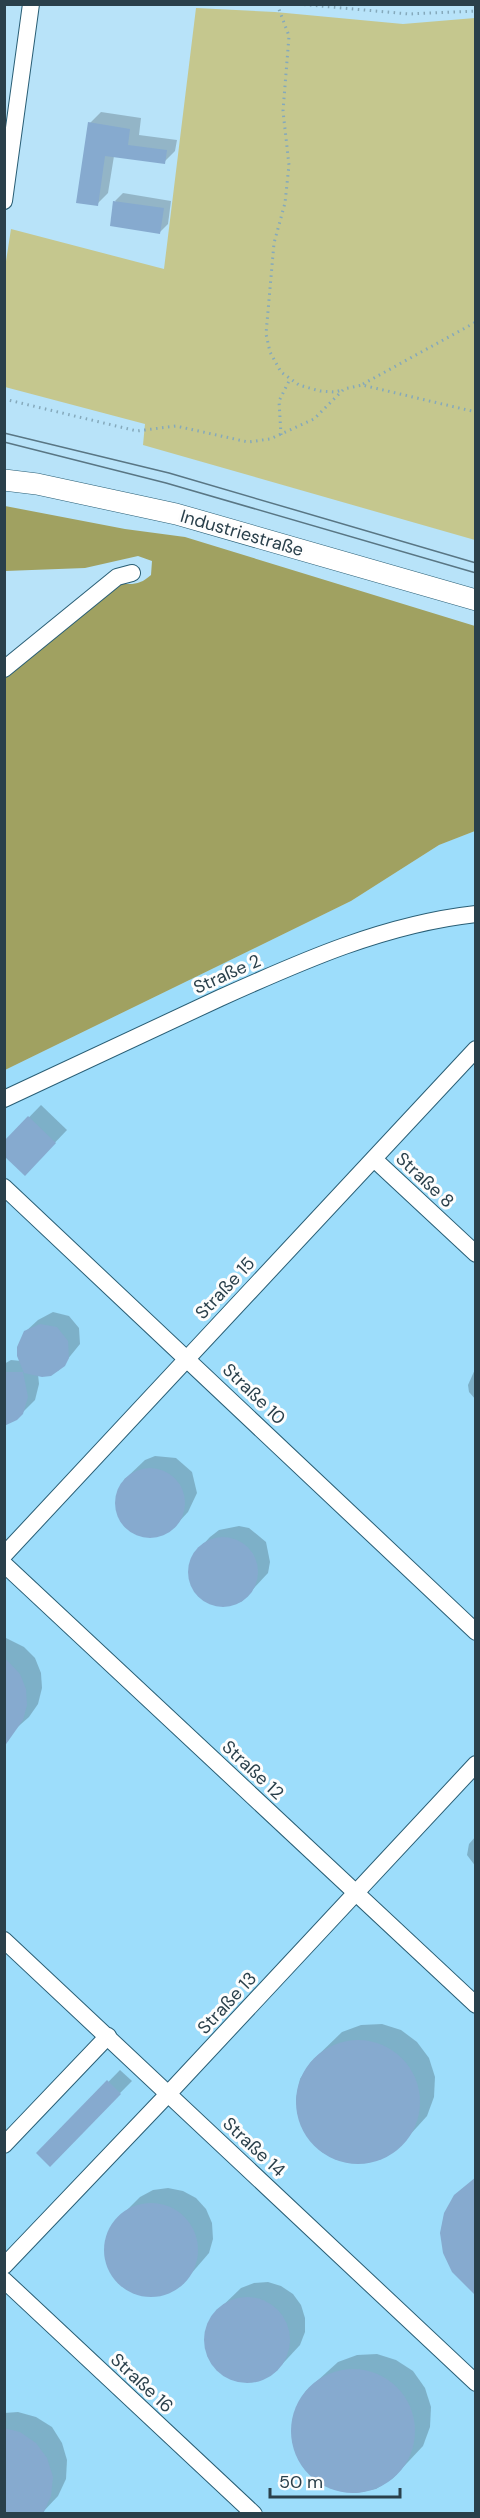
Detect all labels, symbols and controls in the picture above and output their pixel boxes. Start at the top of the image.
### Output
street label: Industriestraße [178,504,306,562]
street label: Straße 2 [190,949,264,999]
street label: Straße 8 [391,1147,459,1213]
street label: Straße 15 [190,1252,260,1324]
street label: Straße 10 [217,1358,291,1430]
street label: Straße 12 [217,1735,289,1805]
street label: Straße 13 [192,1967,262,2039]
street label: Straße 14 [218,2112,290,2182]
street label: Straße 16 [105,2348,179,2418]
scale bar [270,2461,400,2499]
text: 50 m [279,2470,323,2494]

